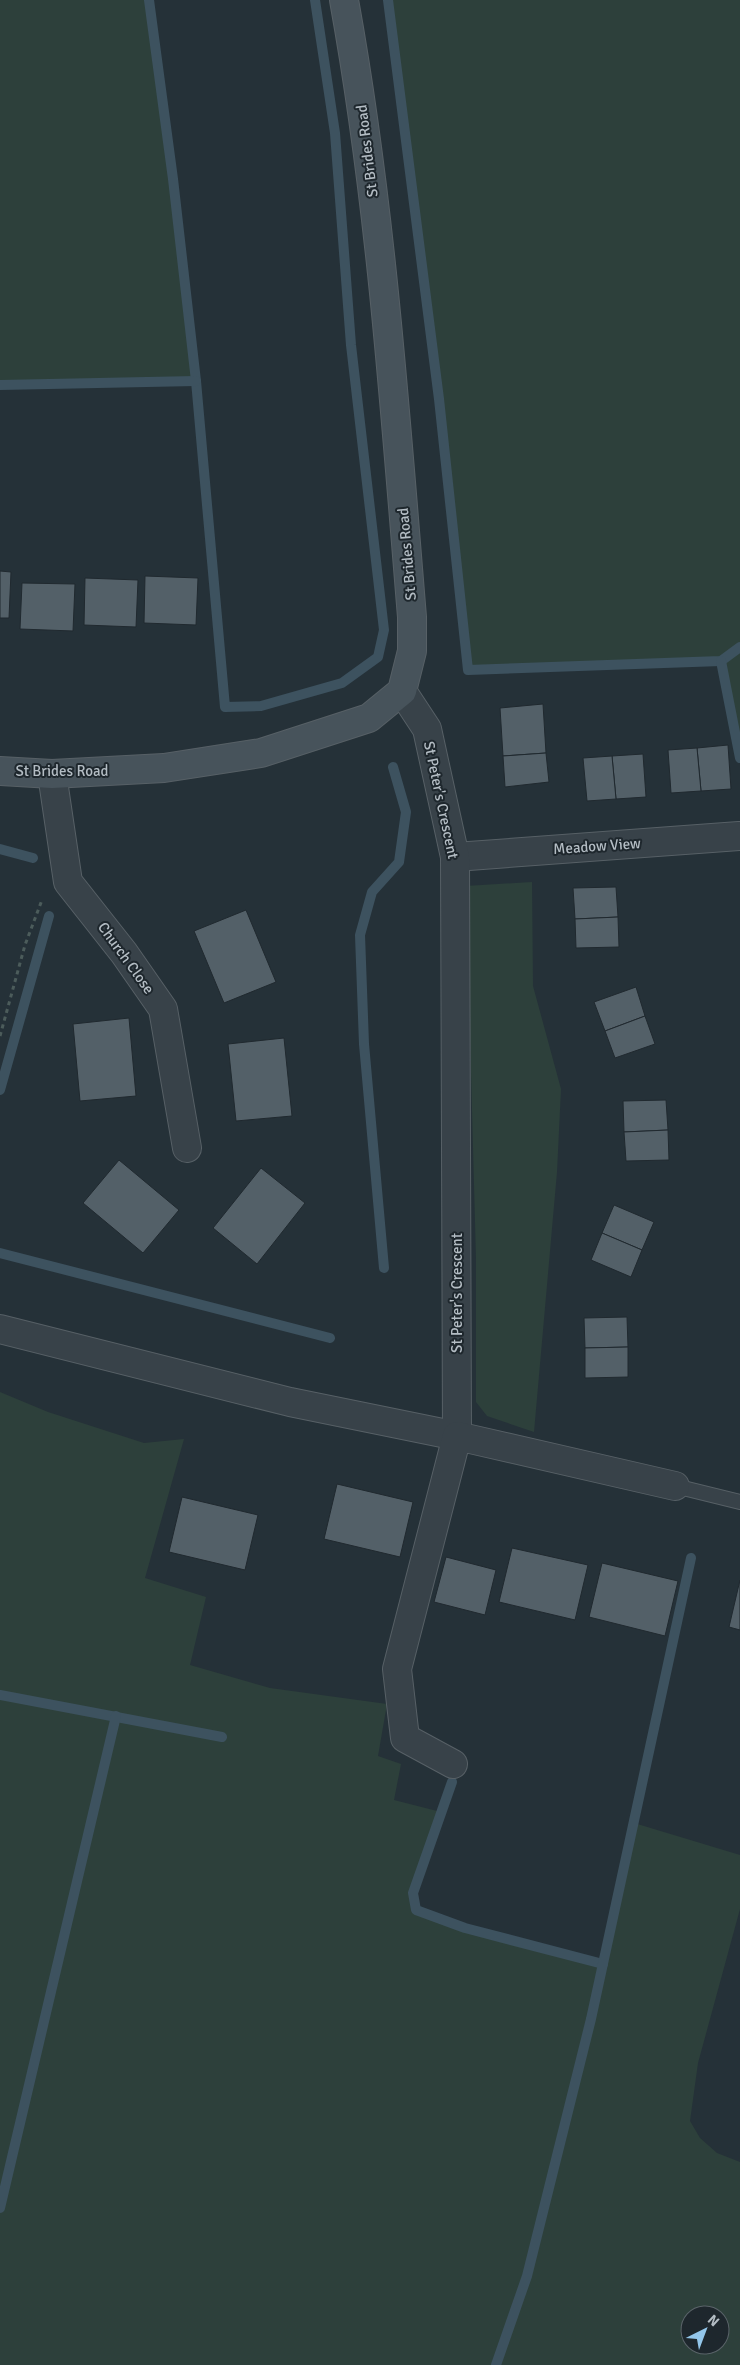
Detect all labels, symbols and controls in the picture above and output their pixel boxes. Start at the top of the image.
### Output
street label: St Brides Road [352,104,382,198]
street label: St Brides Road [394,507,420,601]
street label: St Peter's Crescent [420,739,462,861]
street label: St Brides Road [15,762,109,780]
street label: Meadow View [553,834,642,858]
street label: Church Close [94,919,158,997]
street label: St Peter's Crescent [448,1233,466,1353]
north arrow [680,2305,730,2355]
text: N [704,2311,723,2330]

